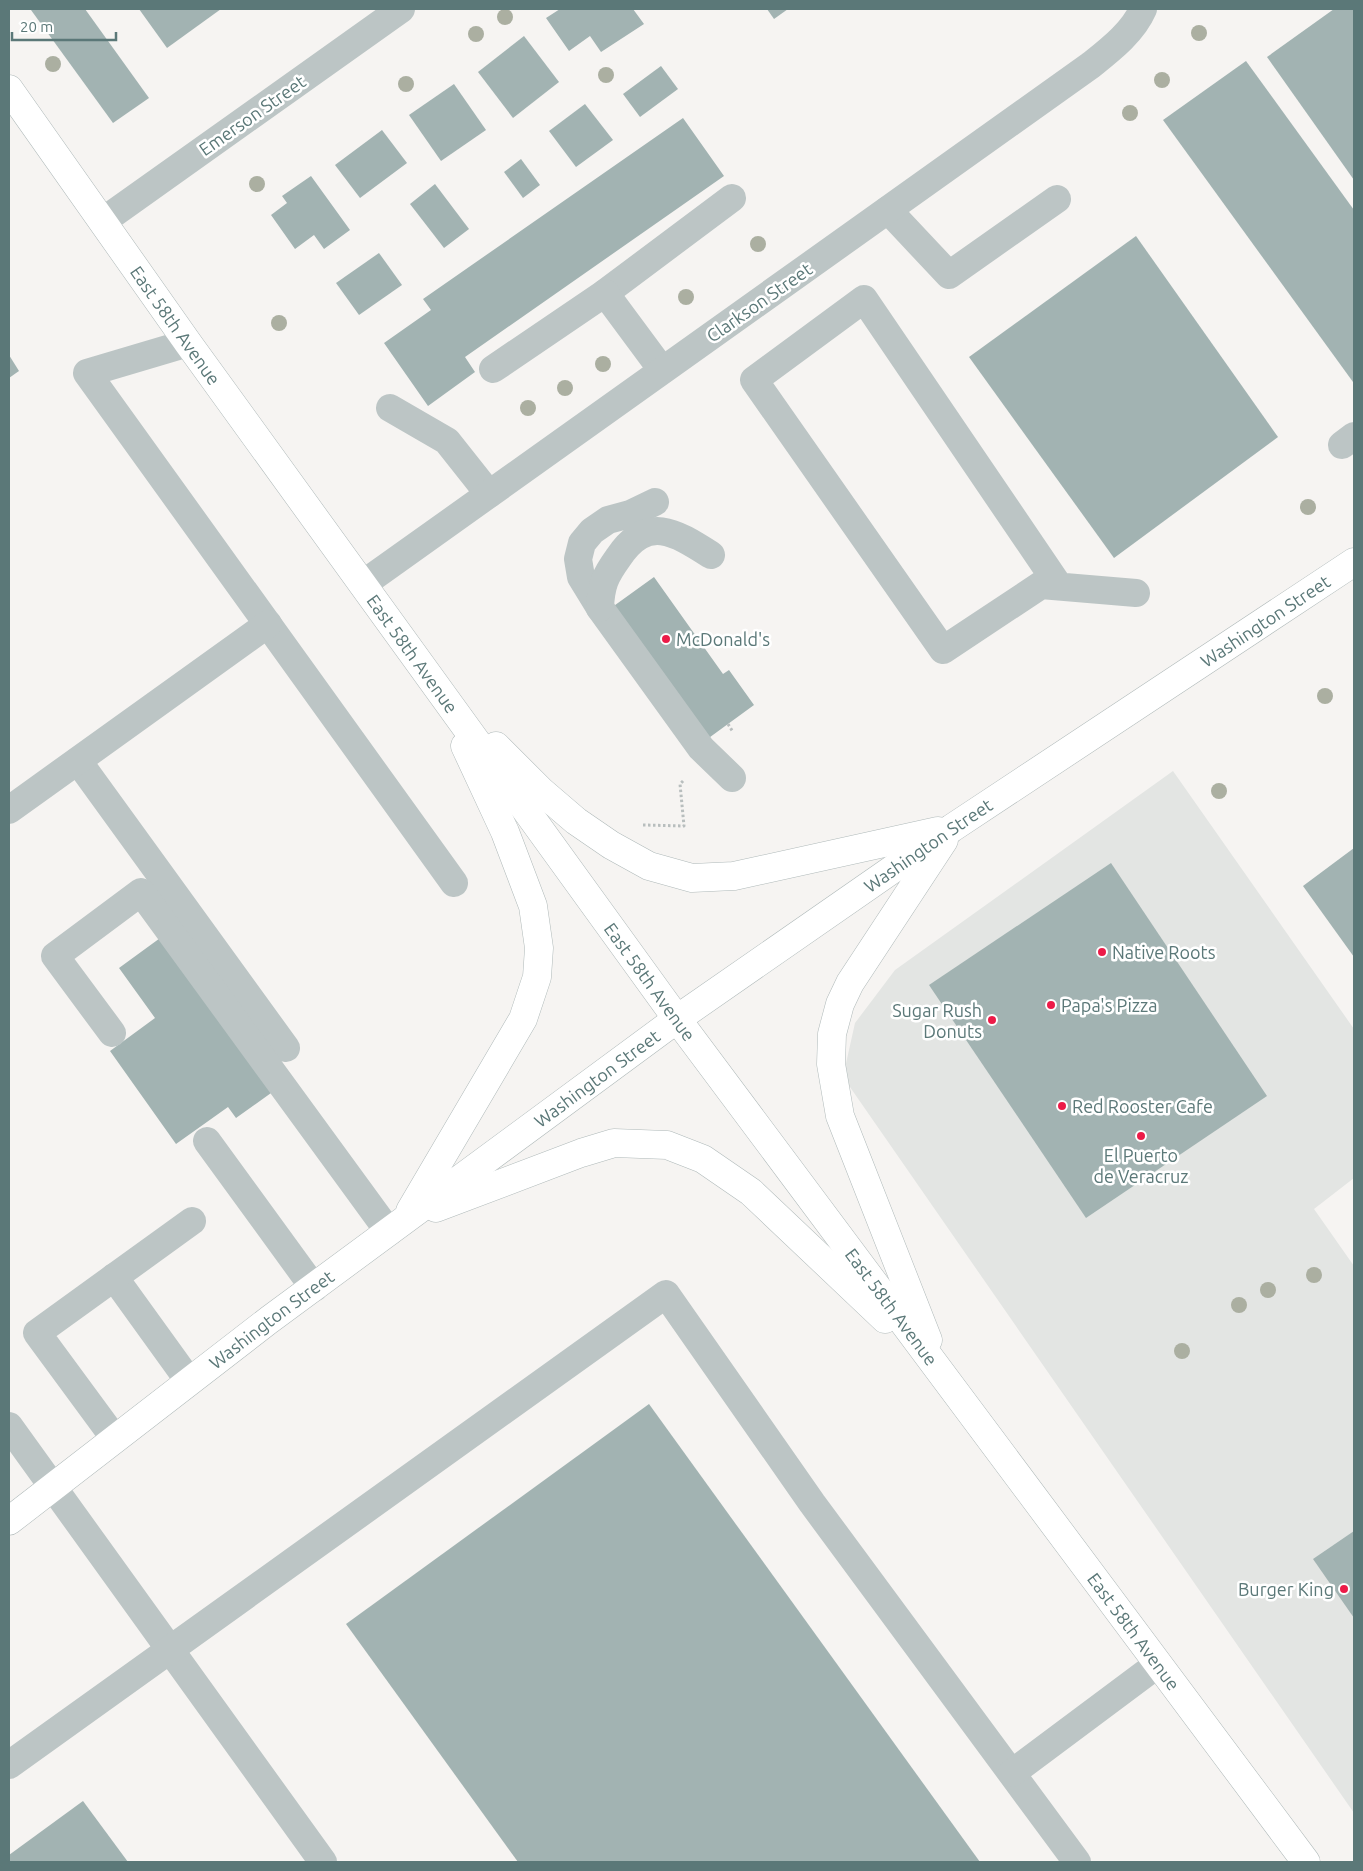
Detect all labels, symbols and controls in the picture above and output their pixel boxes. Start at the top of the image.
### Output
scale bar [12,10,116,42]
text: 20 m [20,18,53,35]
street label: Emerson Street [195,71,309,159]
street label: Clarkson Street [702,258,816,346]
street label: East 58th Avenue [127,262,225,388]
street label: Washington Street [1197,571,1334,671]
street label: East 58th Avenue [363,591,462,716]
place label: McDonald's [676,629,770,649]
marker: McDonald's [660,633,672,645]
street label: Washington Street [860,794,996,896]
street label: East 58th Avenue [601,919,700,1044]
place label: Native Roots [1112,942,1216,962]
marker: Native Roots [1096,946,1108,958]
place label: Papa's Pizza [1061,995,1158,1015]
marker: Papa's Pizza [1045,999,1057,1011]
place label: Sugar Rush Donuts [892,1000,982,1041]
marker: Sugar Rush Donuts [986,1014,998,1026]
street label: Washington Street [530,1025,663,1131]
place label: Red Rooster Cafe [1072,1096,1213,1116]
marker: Red Rooster Cafe [1056,1100,1068,1112]
marker: El Puerto de Veracruz [1135,1130,1147,1142]
place label: El Puerto de Veracruz [1093,1145,1189,1186]
street label: East 58th Avenue [842,1244,942,1369]
street label: Washington Street [205,1266,338,1373]
street label: East 58th Avenue [1084,1569,1184,1694]
place label: Burger King [1238,1579,1334,1599]
marker: Burger King [1338,1583,1350,1595]

